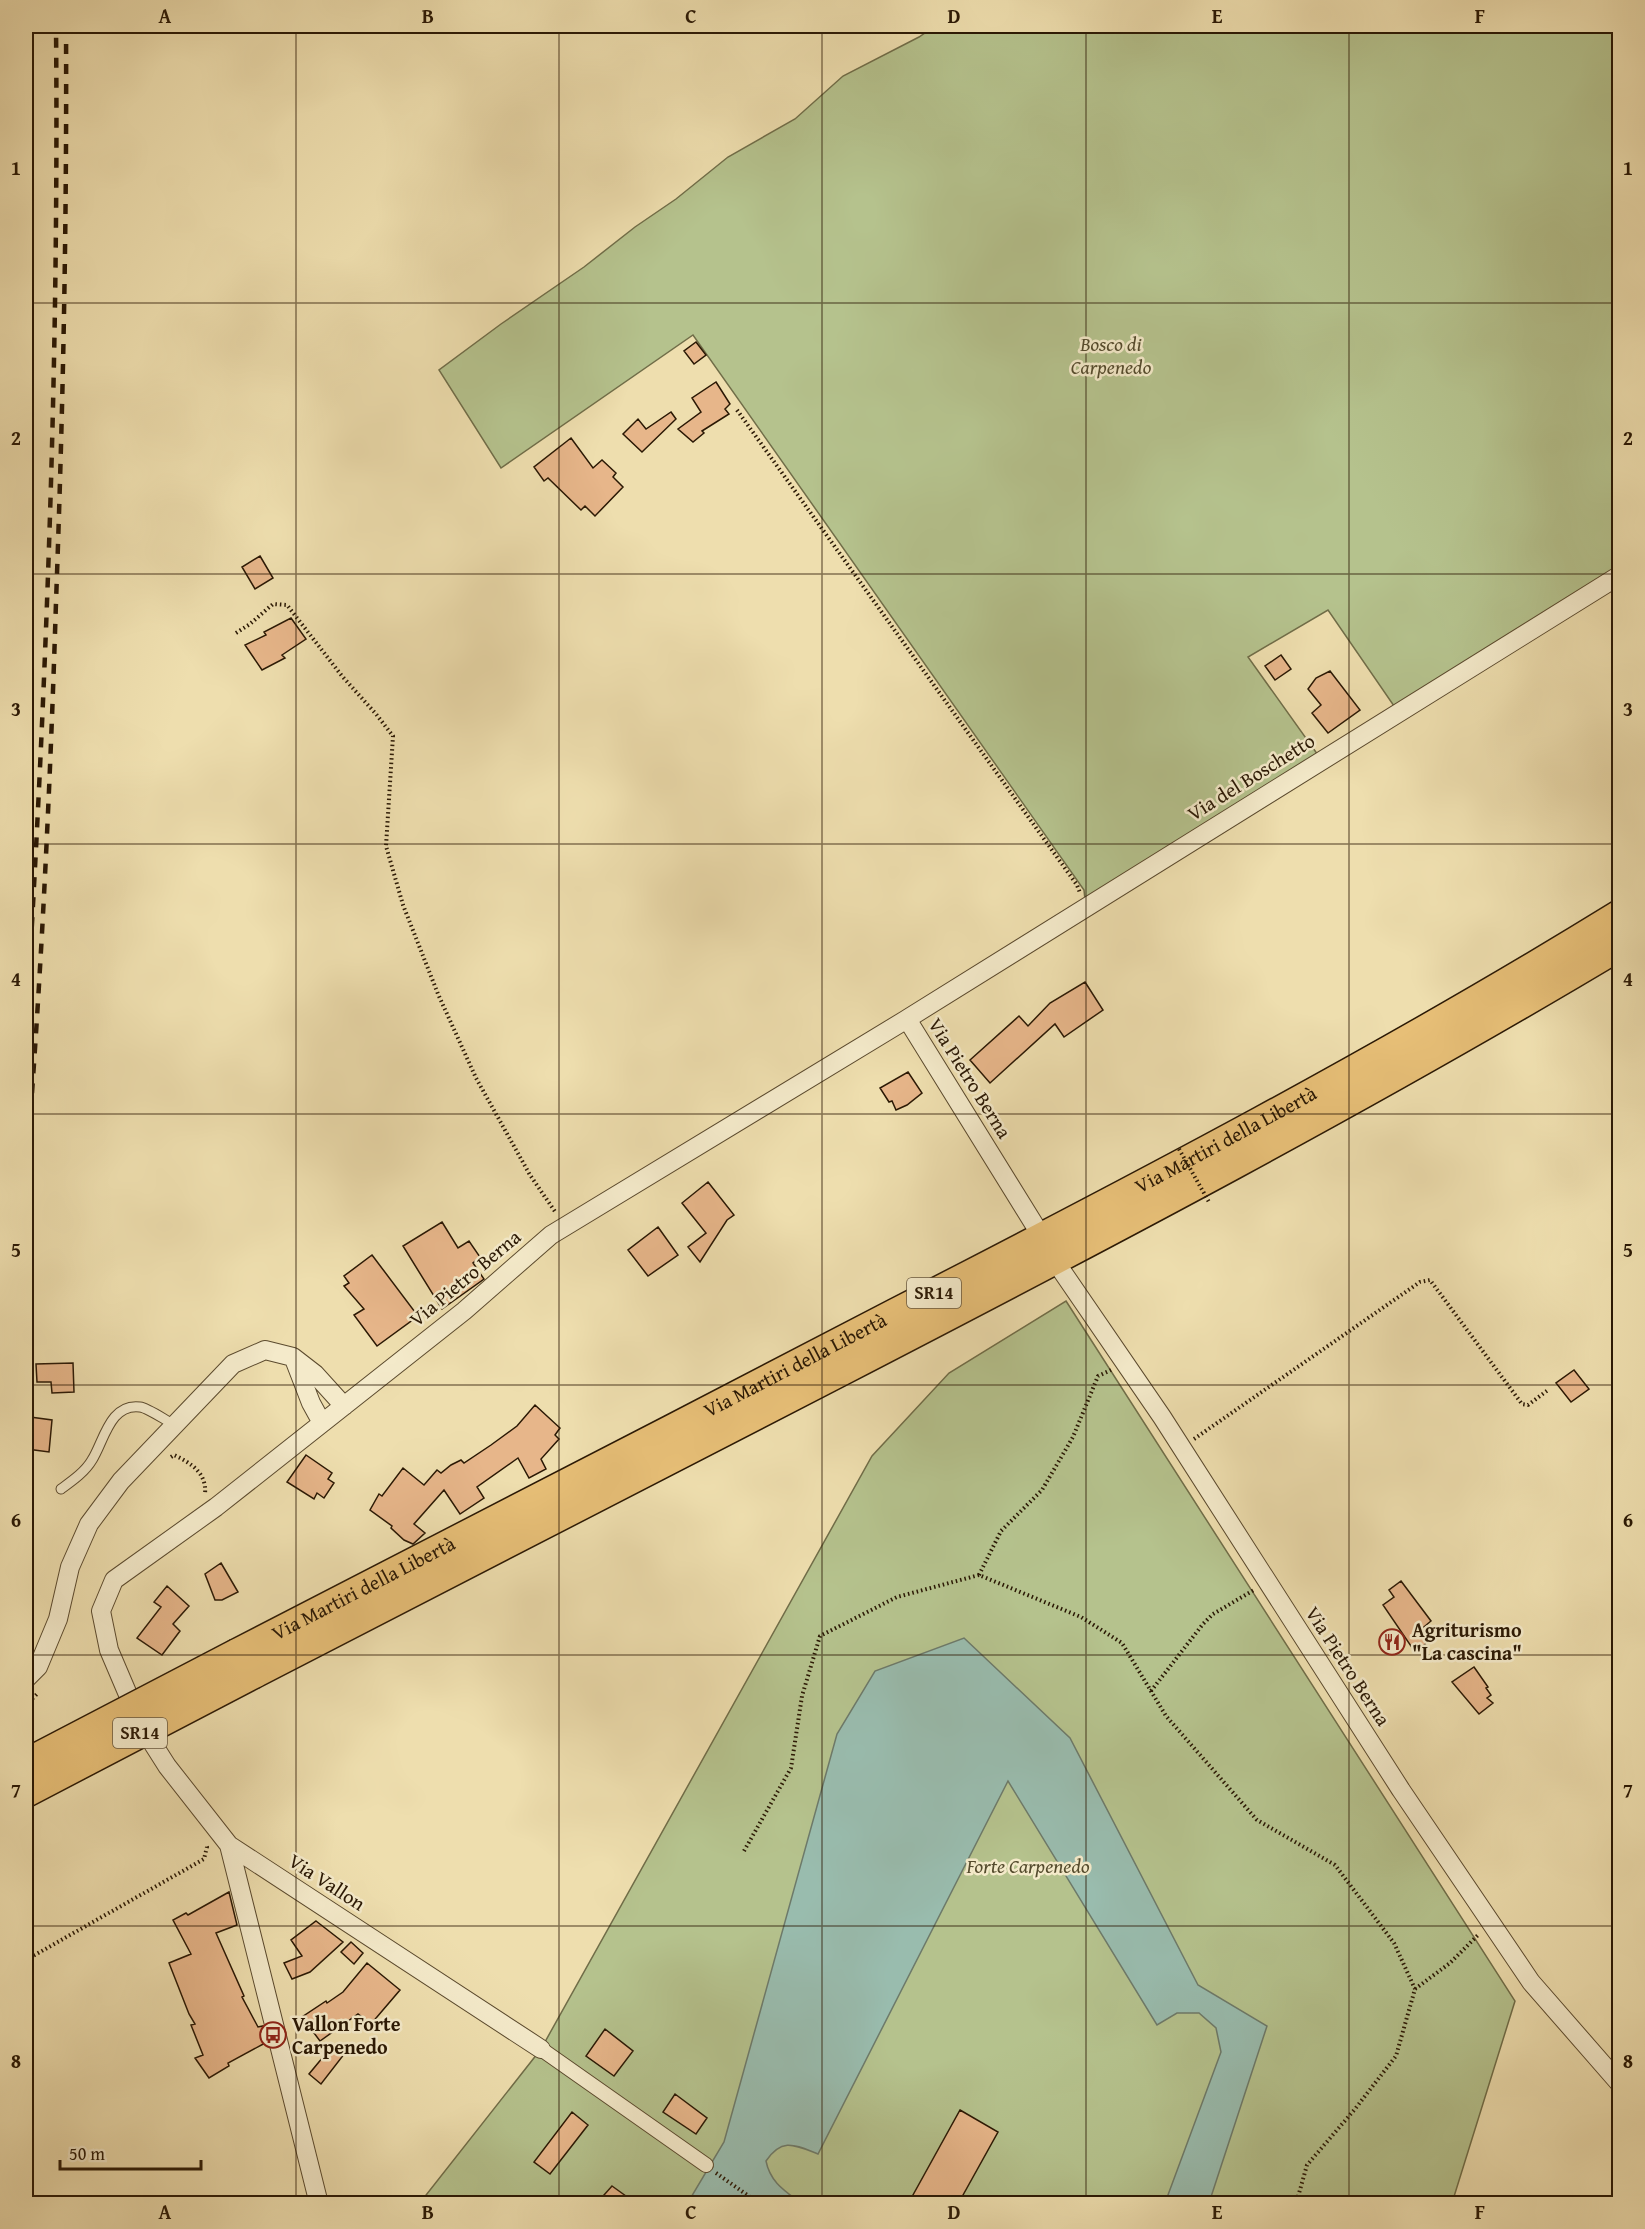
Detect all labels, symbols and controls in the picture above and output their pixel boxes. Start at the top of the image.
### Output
text: A [159,1,172,30]
text: B [422,1,434,30]
text: C [685,1,697,30]
text: D [947,1,961,30]
text: E [1212,1,1223,30]
text: F [1475,1,1485,30]
text: 1 [11,153,21,182]
text: 1 [1623,153,1633,182]
park label: Bosco di Carpenedo [1071,329,1152,381]
text: 2 [11,423,21,452]
text: 2 [1623,423,1633,452]
text: 3 [11,694,21,723]
text: 3 [1623,694,1633,723]
street label: Via del Boschetto [1181,726,1320,827]
text: 4 [11,964,21,993]
text: 4 [1623,964,1633,993]
street label: Via Pietro Berna [922,1012,1019,1144]
street label: Via Martiri della Libertà [1129,1078,1322,1200]
street label: Via Pietro Berna [403,1222,527,1333]
text: 5 [11,1235,21,1264]
text: 5 [1623,1235,1633,1264]
road number: SR14 [907,1278,961,1308]
street label: Via Martiri della Libertà [698,1305,892,1424]
text: 6 [11,1505,21,1534]
text: 6 [1623,1505,1633,1534]
street label: Via Martiri della Libertà [266,1528,460,1647]
street label: Via Pietro Berna [1299,1600,1398,1732]
place label: Agriturismo "La cascina" [1412,1615,1522,1667]
restaurant icon: Agriturismo "La cascina" [1377,1627,1407,1657]
road number: SR14 [113,1718,167,1748]
text: 7 [11,1775,21,1804]
text: 7 [1623,1775,1633,1804]
street label: Via Vallon [283,1846,371,1917]
park label: Forte Carpenedo [965,1851,1090,1880]
place label: Vallon Forte Carpenedo [292,2009,401,2061]
bus stop icon: Vallon Forte Carpenedo [258,2020,288,2050]
text: 8 [11,2046,21,2075]
text: 8 [1623,2046,1633,2075]
scale bar [60,2133,201,2171]
text: 50 m [69,2140,105,2167]
text: A [159,2197,172,2226]
text: B [422,2197,434,2226]
text: C [685,2197,697,2226]
text: D [947,2197,961,2226]
text: E [1212,2197,1223,2226]
text: F [1475,2197,1485,2226]

